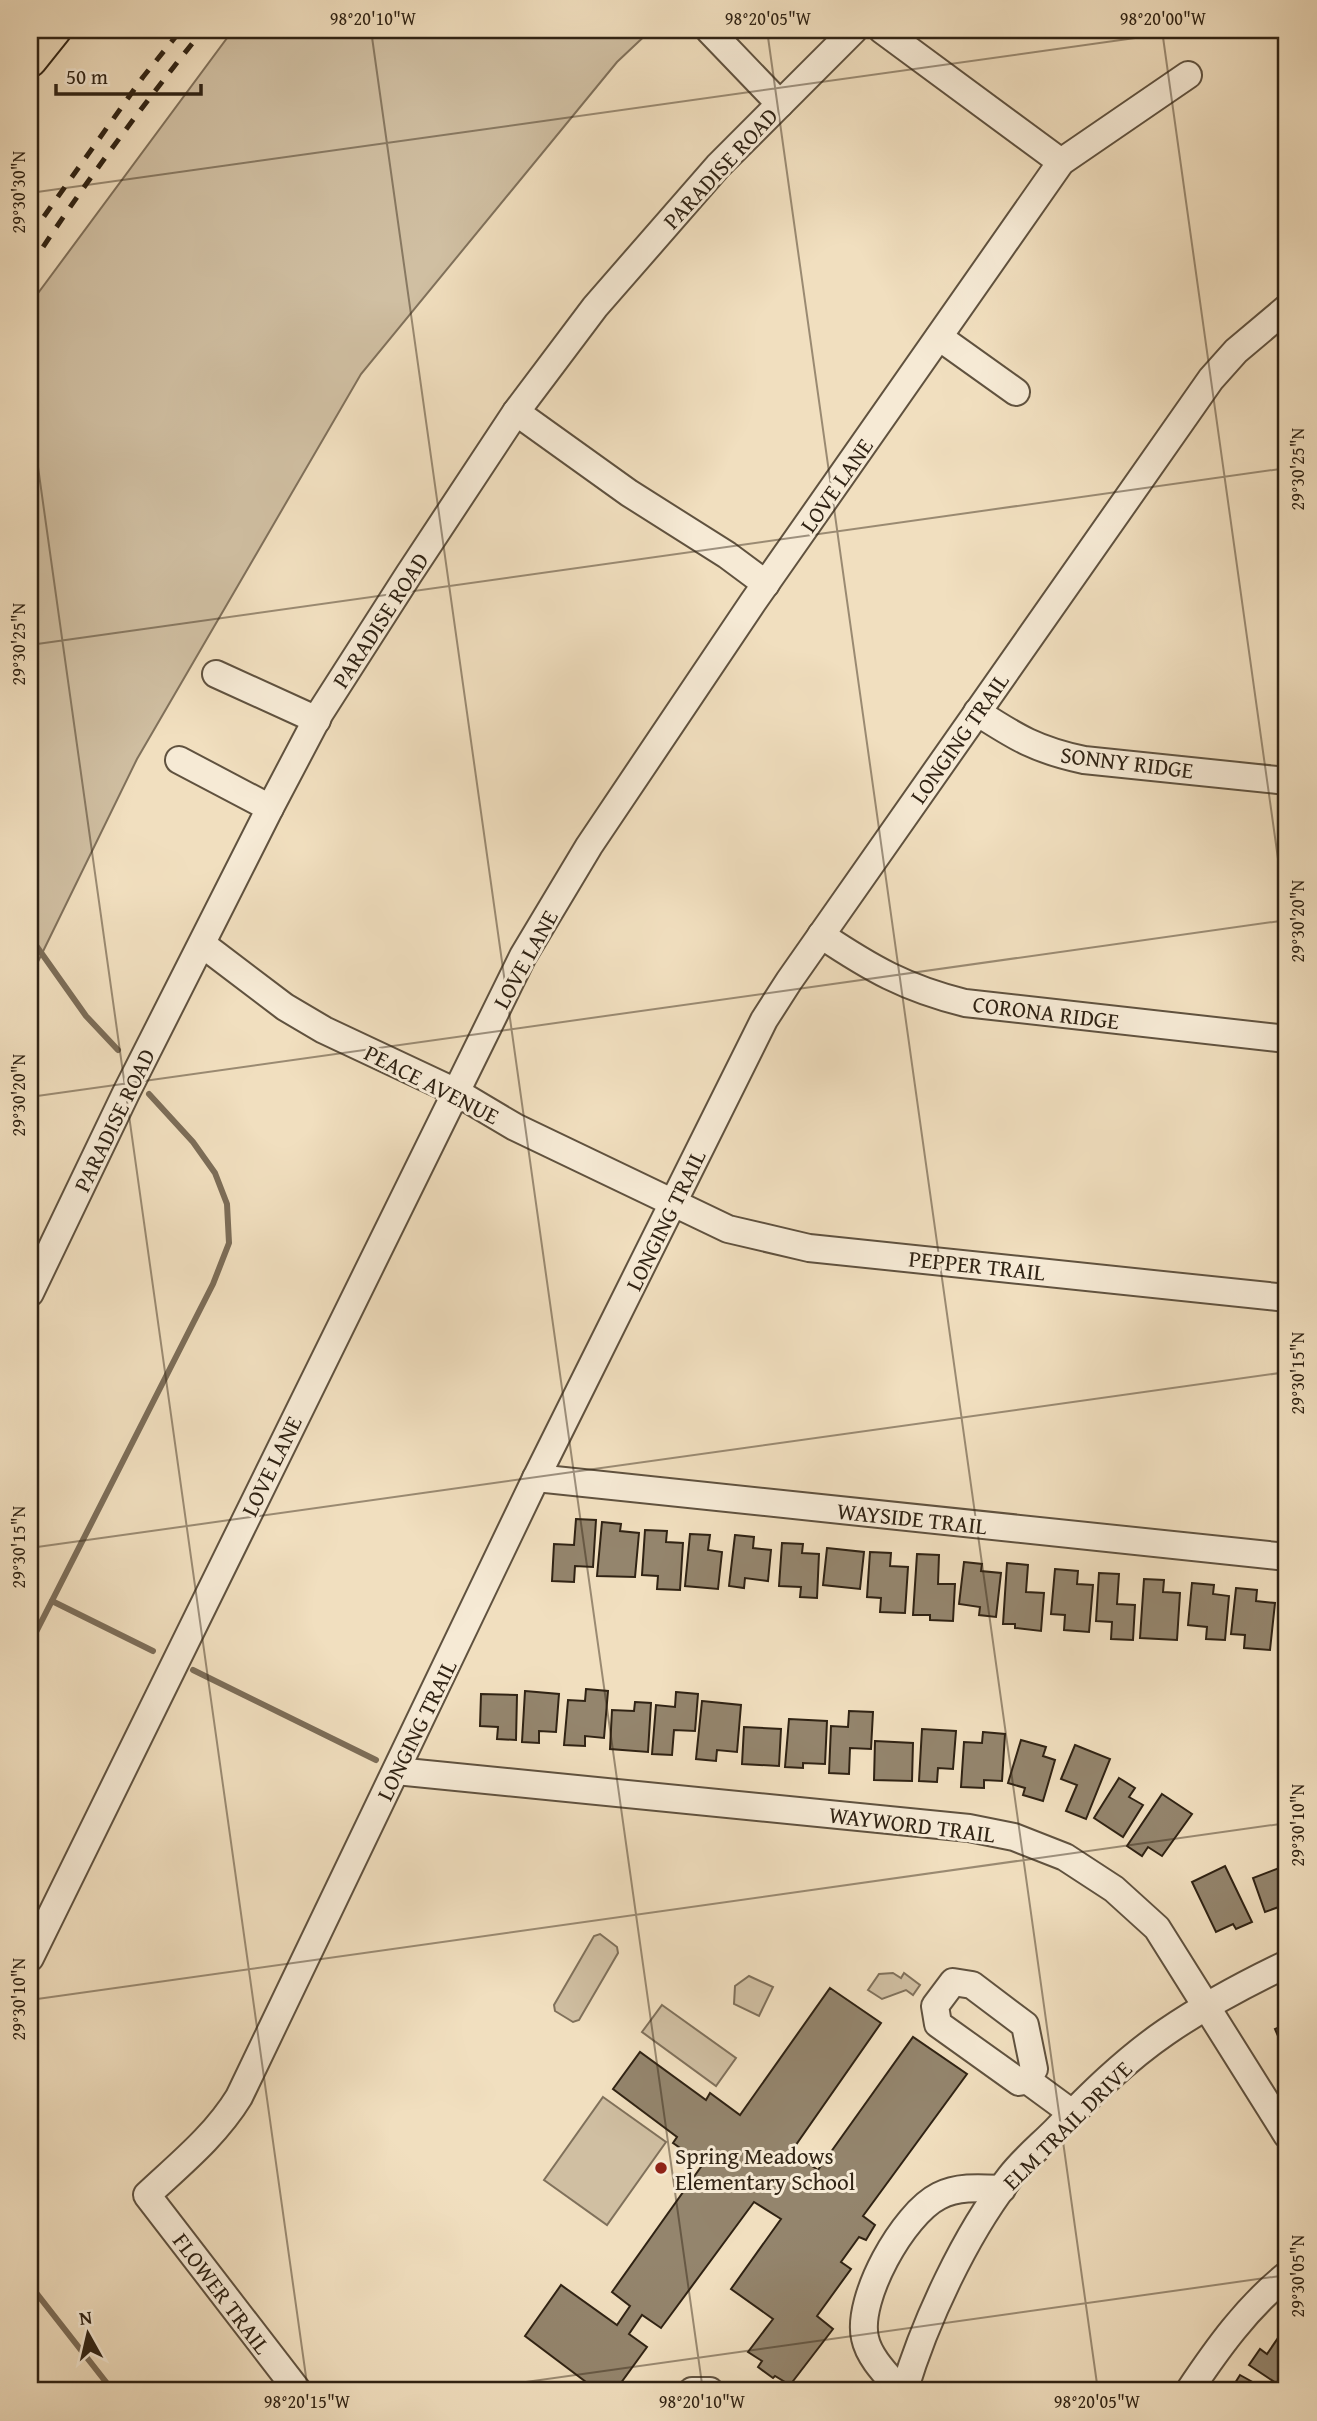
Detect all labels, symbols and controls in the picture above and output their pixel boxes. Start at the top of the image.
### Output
text: 98°20'10"W [330,5,417,32]
text: 98°20'05"W [725,5,812,32]
text: 98°20'00"W [1120,5,1207,32]
scale bar [56,52,201,96]
text: 50 m [66,61,108,92]
street label: PARADISE ROAD [655,100,785,236]
text: 29°30'30"N [5,150,32,233]
text: 29°30'25"N [1284,427,1311,510]
street label: LOVE LANE [791,431,881,539]
street label: PARADISE ROAD [324,546,436,694]
text: 29°30'25"N [5,602,32,685]
street label: LONGING TRAIL [902,666,1016,810]
street label: SONNY RIDGE [1059,737,1195,787]
text: 29°30'20"N [1284,879,1311,962]
street label: LOVE LANE [484,904,566,1014]
street label: CORONA RIDGE [971,987,1121,1037]
street label: PEACE AVENUE [359,1036,505,1132]
street label: PARADISE ROAD [65,1043,163,1197]
text: 29°30'20"N [5,1053,32,1136]
street label: LONGING TRAIL [617,1144,713,1296]
street label: PEPPER TRAIL [907,1241,1047,1289]
text: 29°30'15"N [1284,1331,1311,1414]
street label: LOVE LANE [232,1410,310,1522]
street label: WAYSIDE TRAIL [835,1494,989,1542]
text: 29°30'15"N [5,1505,32,1588]
street label: LONGING TRAIL [368,1654,464,1806]
text: 29°30'10"N [1284,1783,1311,1866]
street label: WAYWORD TRAIL [827,1797,997,1851]
text: 29°30'10"N [5,1957,32,2040]
street label: ELM TRAIL DRIVE [995,2053,1139,2197]
place label: Spring Meadows Elementary School [675,2139,855,2198]
marker: Spring Meadows Elementary School [653,2160,669,2176]
street label: FLOWER TRAIL [165,2225,279,2361]
text: 29°30'05"N [1284,2234,1311,2317]
north arrow [52,2298,122,2368]
text: N [77,2302,94,2332]
text: 98°20'15"W [264,2388,351,2415]
text: 98°20'10"W [659,2388,746,2415]
text: 98°20'05"W [1054,2388,1141,2415]

